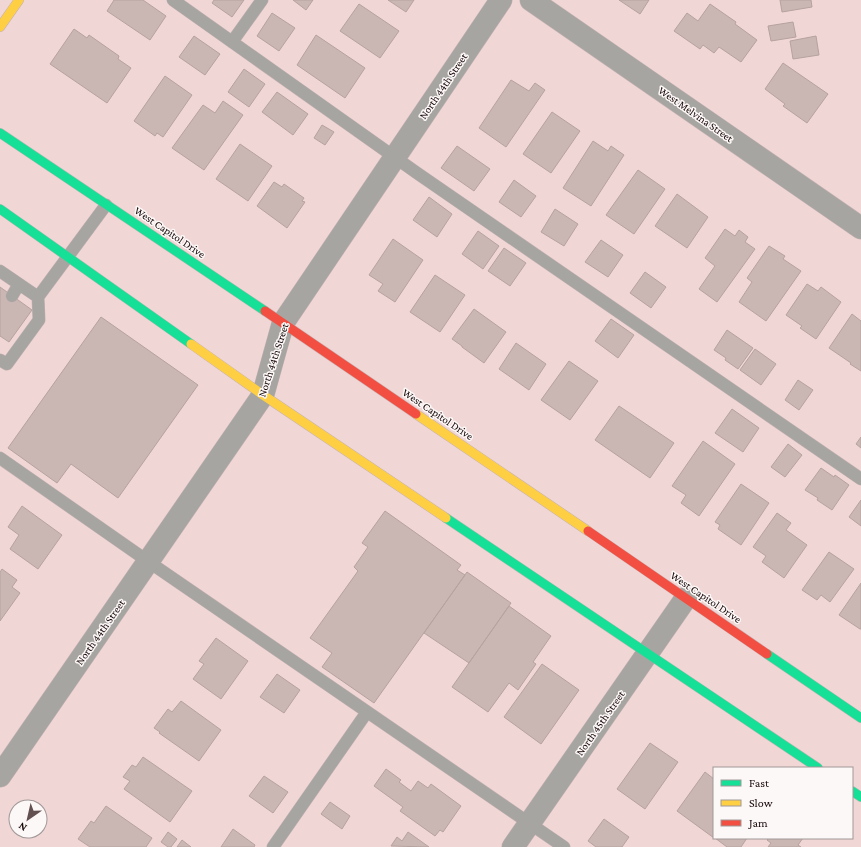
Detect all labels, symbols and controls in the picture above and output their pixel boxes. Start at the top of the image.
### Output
street label: North 44th Street [417,51,470,121]
street label: West Melvina Street [656,84,736,144]
street label: West Capitol Drive [132,204,208,261]
street label: North 44th Street [255,321,291,398]
street label: West Capitol Drive [400,386,476,443]
street label: West Capitol Drive [668,569,744,626]
street label: North 44th Street [73,597,127,667]
street label: North 45th Street [573,688,627,758]
legend [713,767,853,839]
text: Fast [749,776,770,790]
text: Slow [749,796,773,810]
north arrow [8,799,48,839]
text: Jam [748,816,768,830]
text: N [16,820,29,834]

